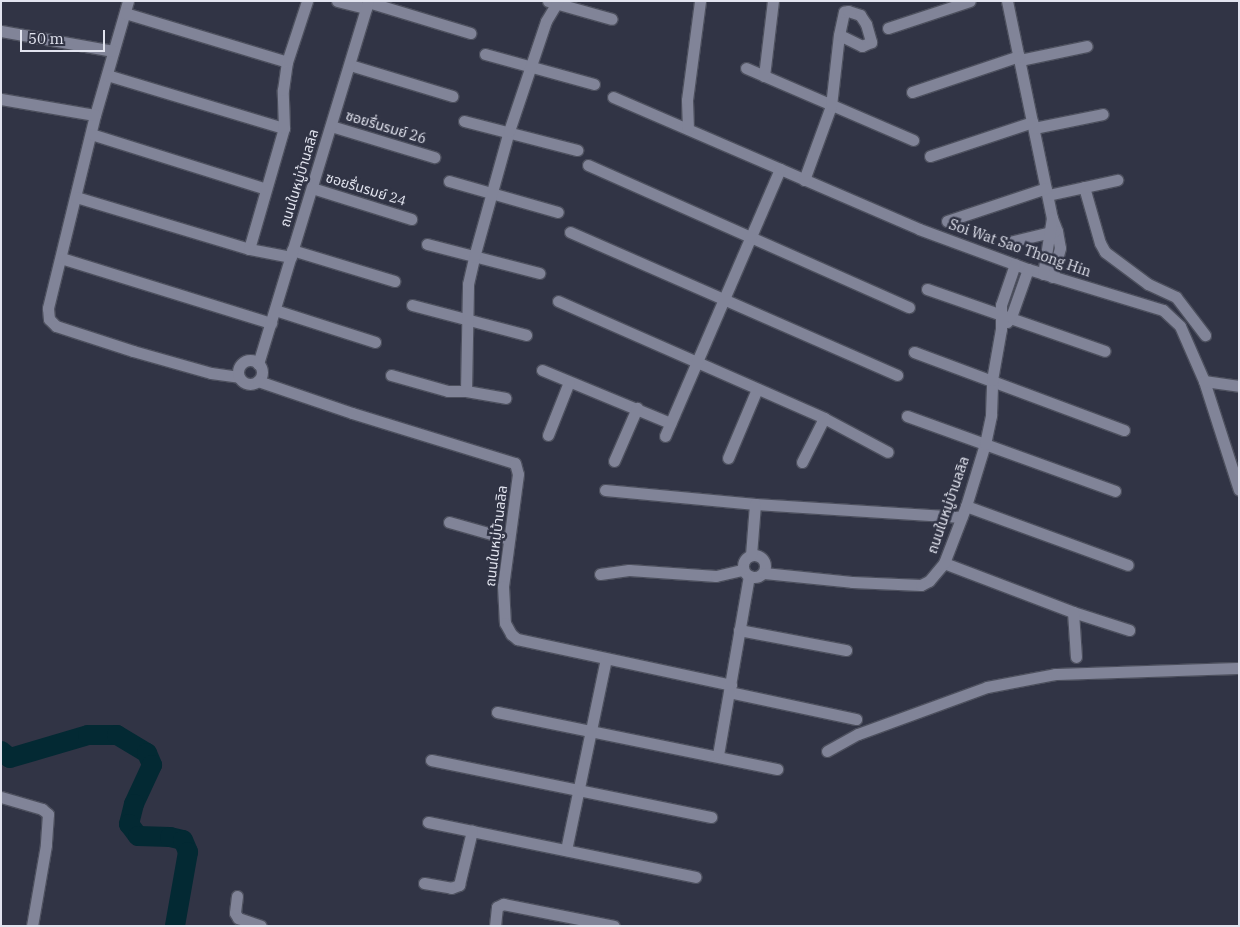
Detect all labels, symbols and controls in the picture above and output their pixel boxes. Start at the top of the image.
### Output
scale bar [22,20,108,52]
text: 50 m [28,29,64,48]
street label: ซอยรื่นรมย์ 26 [344,107,428,147]
street label: ถนนในหมู่บ้านลลิล [276,127,322,229]
street label: ซอยรื่นรมย์ 24 [324,169,408,209]
street label: Soi Wat Sao Thong Hin [947,216,1093,280]
street label: ถนนในหมู่บ้านลลิล [924,454,972,556]
street label: ถนนในหมู่บ้านลลิล [481,485,511,587]

